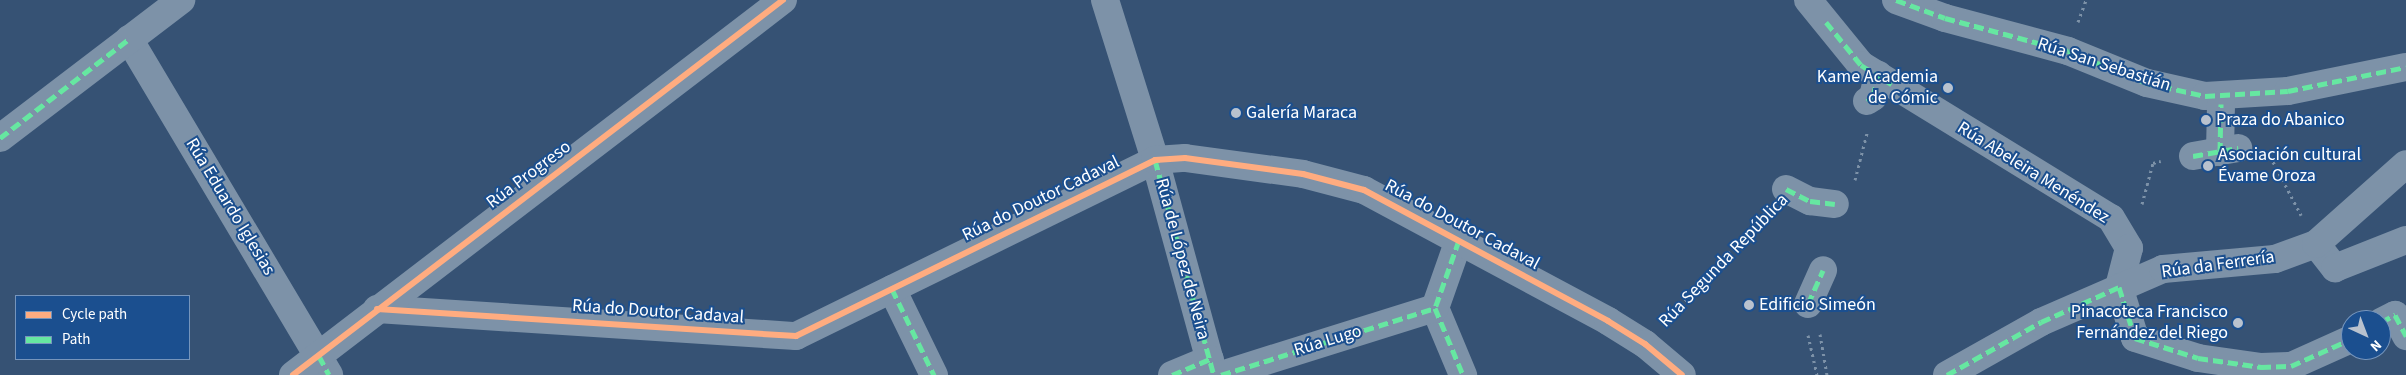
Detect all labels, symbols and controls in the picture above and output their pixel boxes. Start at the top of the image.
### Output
street label: Rúa San Sebastián [2035,33,2173,97]
place label: Kame Academia de Cómic [1817,67,1938,110]
marker: Kame Academia de Cómic [1942,82,1954,94]
place label: Galería Maraca [1246,102,1357,124]
marker: Galería Maraca [1230,107,1242,119]
place label: Praza do Abanico [2216,109,2345,131]
marker: Praza do Abanico [2200,114,2212,126]
street label: Rúa Abeleira Menéndez [1953,117,2113,229]
street label: Rúa Eduardo Iglesias [181,134,279,280]
street label: Rúa Progreso [483,136,575,214]
place label: Asociación cultural Évame Oroza [2218,145,2361,188]
street label: Rúa do Doutor Cadaval [959,152,1123,246]
marker: Asociación cultural Évame Oroza [2202,160,2214,172]
street label: Rúa do Doutor Cadaval [1381,175,1543,275]
street label: Rúa de López de Neira [1150,176,1214,342]
street label: Rúa Segunda República [1655,190,1793,332]
street label: Rúa da Ferrería [2160,246,2276,284]
place label: Edificio Simeón [1759,294,1876,316]
legend [15,295,190,360]
street label: Rúa do Doutor Cadaval [571,295,745,329]
marker: Edificio Simeón [1743,299,1755,311]
place label: Pinacoteca Francisco Fernández del Riego [2071,302,2228,344]
text: Cycle path [62,304,127,325]
north arrow [2341,310,2391,360]
marker: Pinacoteca Francisco Fernández del Riego [2232,317,2244,329]
street label: Rúa Lugo [1292,320,1364,362]
text: Path [62,329,90,350]
text: N [2365,335,2386,356]

